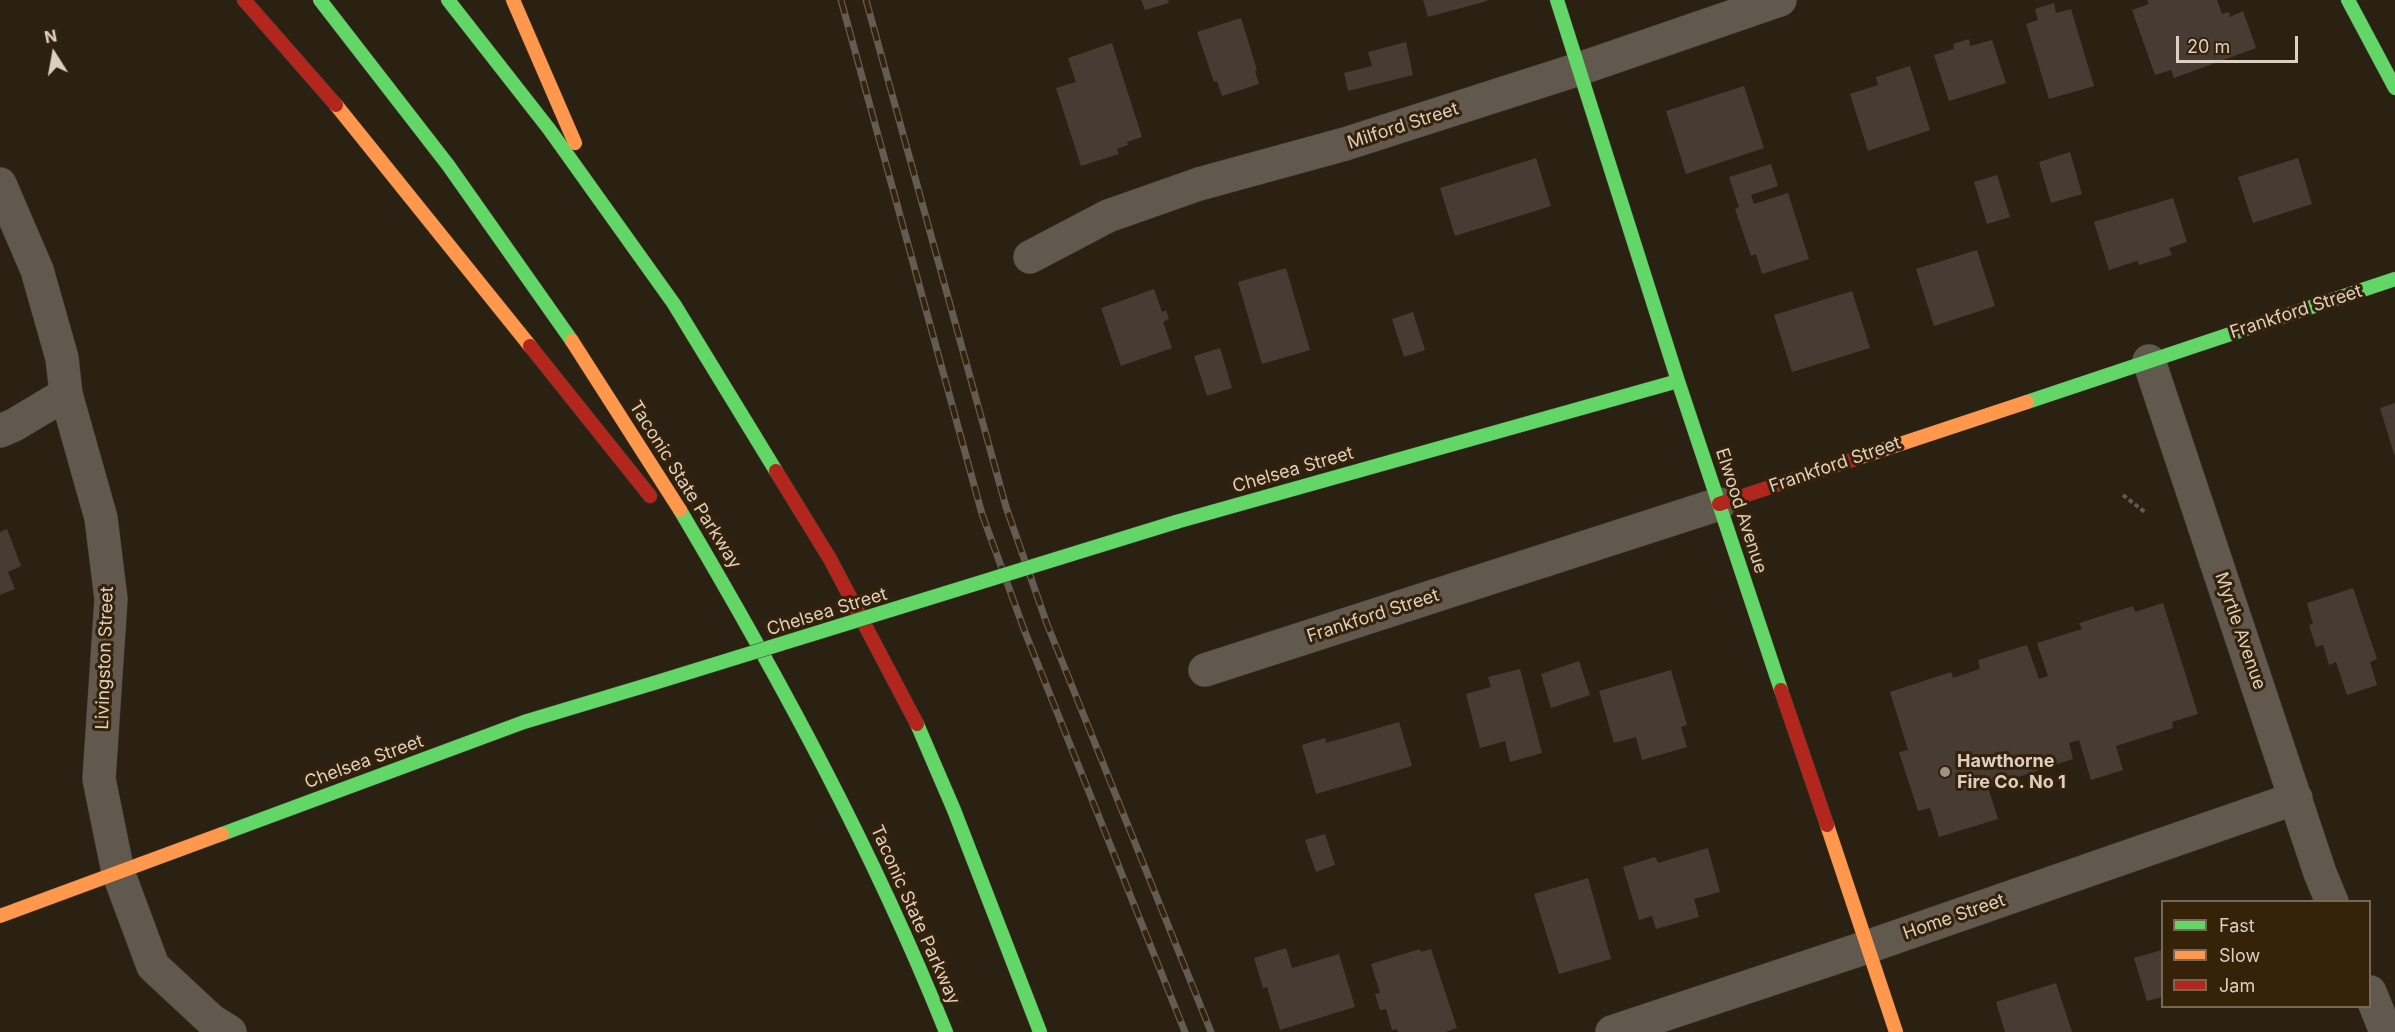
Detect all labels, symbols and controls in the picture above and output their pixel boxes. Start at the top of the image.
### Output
north arrow [24,24,84,84]
scale bar [2179,24,2300,62]
text: N [43,25,58,47]
text: 20 m [2187,36,2230,57]
street label: Milford Street [1345,98,1461,154]
street label: Frankford Street [2227,280,2365,344]
street label: Taconic State Parkway [624,397,746,573]
street label: Frankford Street [1766,432,1904,498]
street label: Chelsea Street [1230,442,1356,498]
street label: Elwood Avenue [1711,446,1771,576]
street label: Myrtle Avenue [2210,570,2270,692]
street label: Chelsea Street [764,583,890,641]
street label: Frankford Street [1304,584,1442,648]
street label: Livingston Street [92,586,118,730]
street label: Chelsea Street [302,731,426,793]
place label: Hawthorne Fire Co. No 1 [1957,751,2066,794]
marker: Hawthorne Fire Co. No 1 [1938,765,1952,779]
street label: Taconic State Parkway [866,822,964,1008]
street label: Home Street [1900,889,2008,945]
legend [2161,900,2371,1008]
text: Fast [2219,915,2255,936]
text: Slow [2219,945,2260,966]
text: Jam [2219,975,2255,996]

